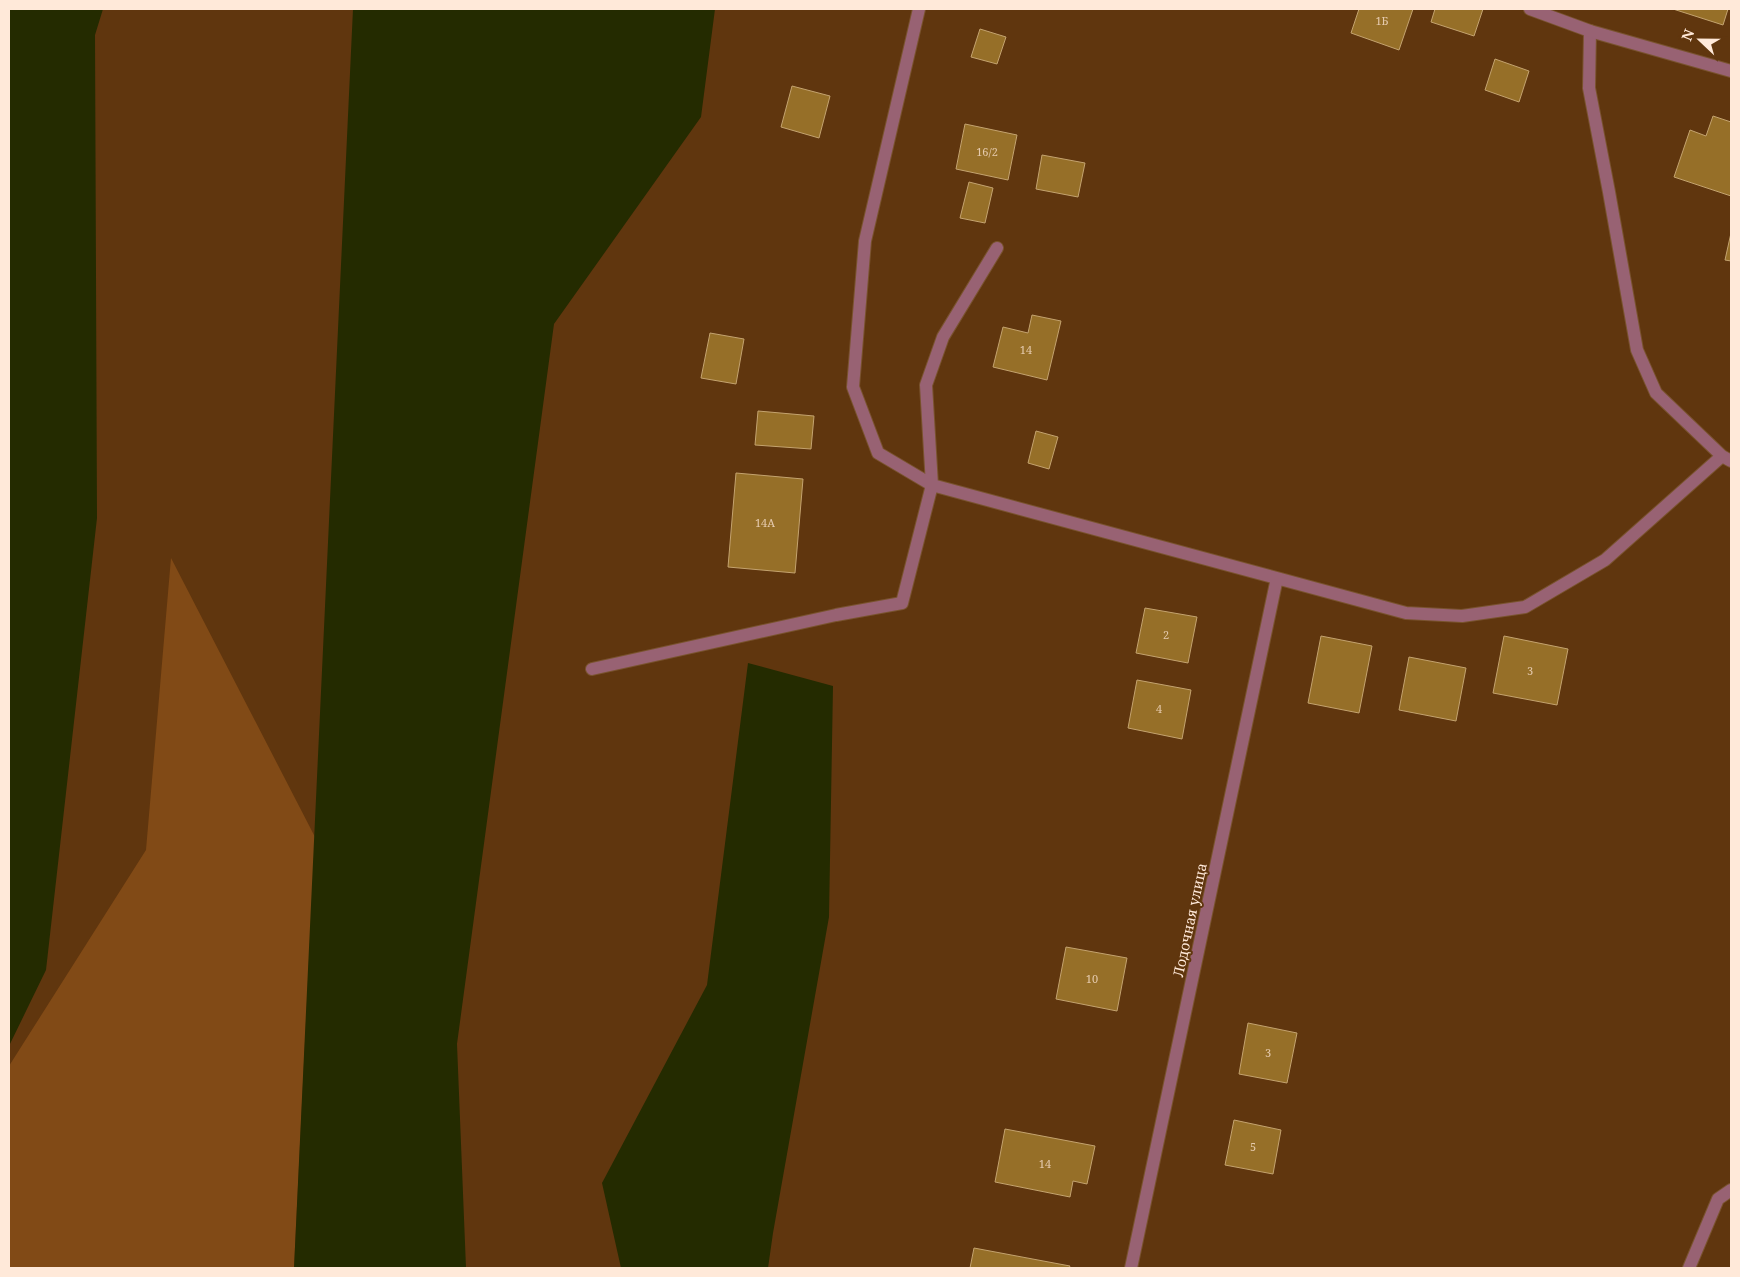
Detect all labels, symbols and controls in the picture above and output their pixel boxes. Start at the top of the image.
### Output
house number: 1Б [1375,13,1389,28]
north arrow [1675,15,1725,65]
text: N [1677,26,1698,44]
house number: 16/2 [976,144,998,159]
house number: 14 [1020,342,1032,357]
house number: 14А [755,515,775,530]
house number: 2 [1163,627,1169,642]
house number: 3 [1527,663,1533,678]
house number: 4 [1156,701,1162,716]
street label: Лодочная улица [1168,861,1211,979]
house number: 10 [1086,971,1098,986]
house number: 3 [1265,1045,1271,1060]
house number: 5 [1250,1139,1256,1154]
house number: 14 [1039,1156,1051,1171]

